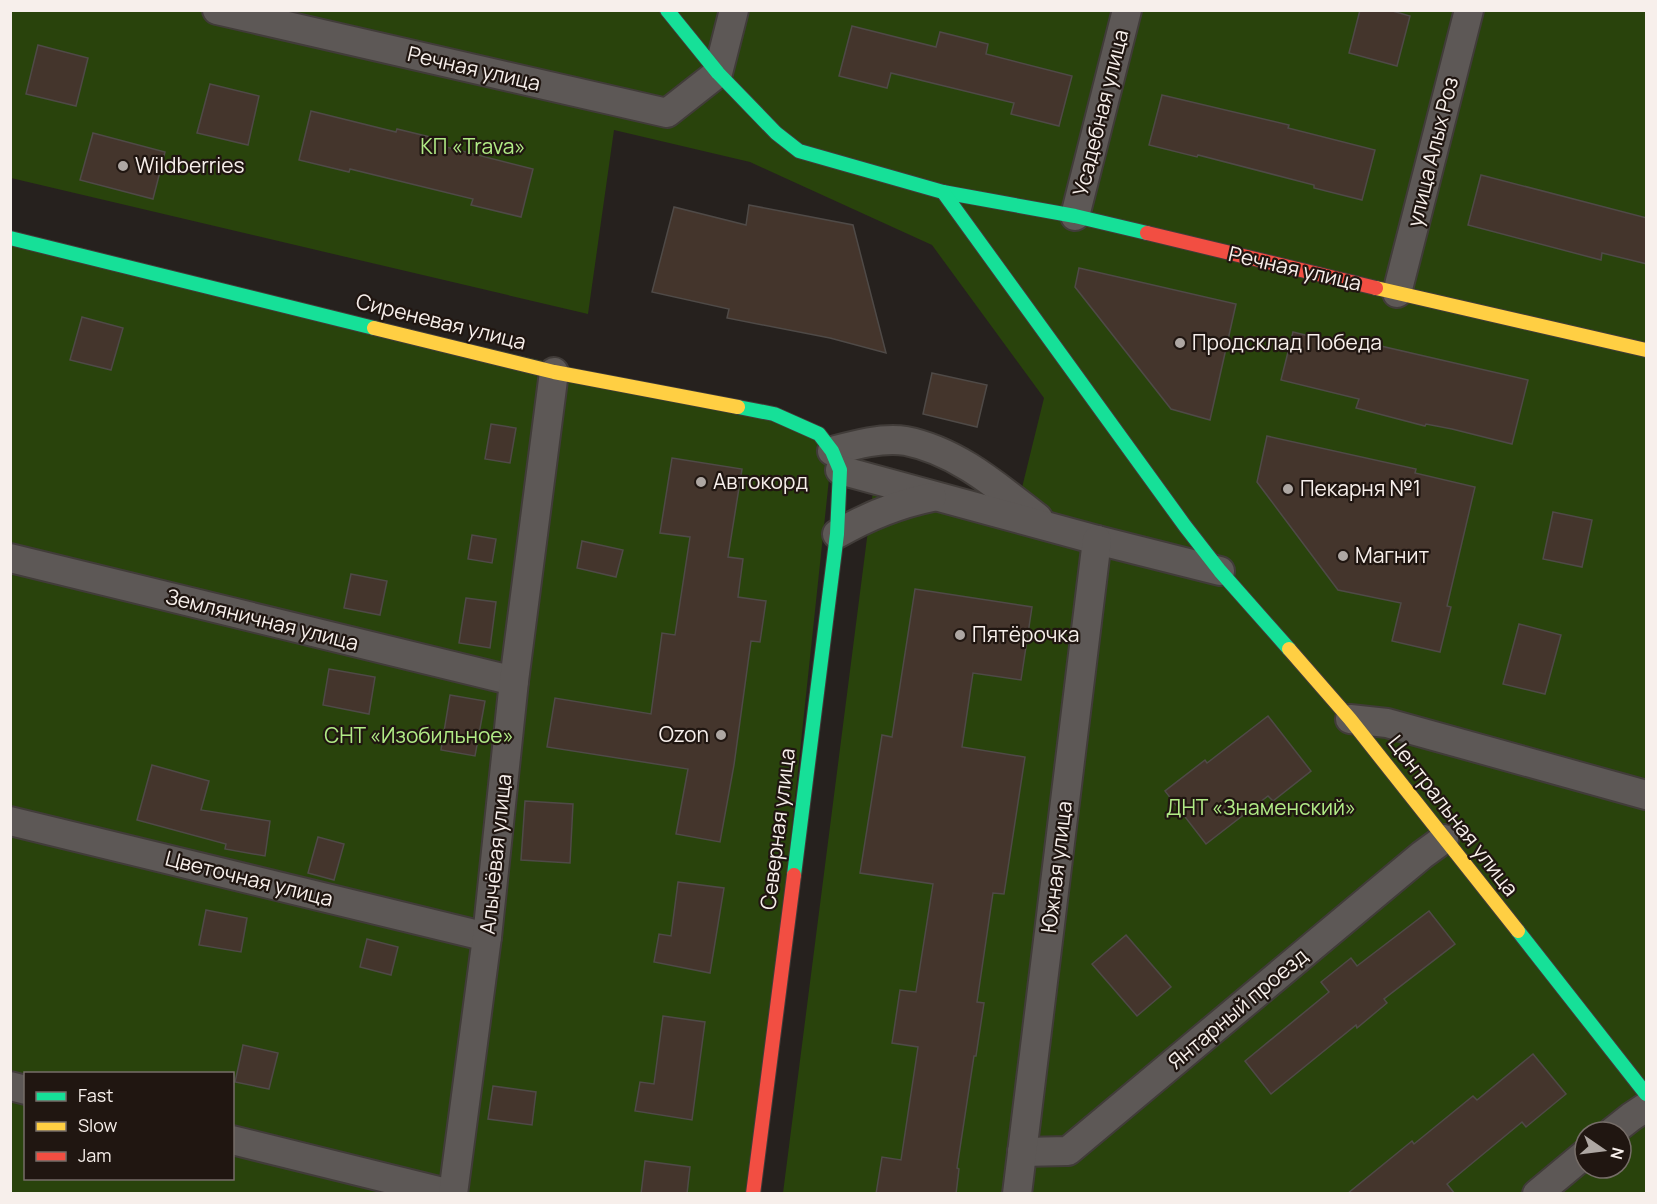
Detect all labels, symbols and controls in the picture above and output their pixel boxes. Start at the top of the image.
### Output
street label: Усадебная улица [1066,26,1134,199]
street label: Речная улица [405,39,543,97]
street label: улица Алых Роз [1400,74,1464,230]
park label: КП «Trava» [420,132,526,160]
place label: Wildberries [135,151,245,179]
marker: Wildberries [116,159,130,173]
street label: Речная улица [1226,239,1364,297]
street label: Сиреневая улица [353,286,529,356]
place label: Продсклад Победа [1192,328,1382,356]
marker: Продсклад Победа [1173,336,1187,350]
place label: Автокорд [713,467,808,495]
place label: Пекарня №1 [1300,474,1421,502]
marker: Автокорд [694,475,708,489]
marker: Пекарня №1 [1281,482,1295,496]
place label: Магнит [1355,541,1429,569]
marker: Магнит [1336,549,1350,563]
street label: Земляничная улица [163,582,362,657]
place label: Пятёрочка [972,620,1079,648]
marker: Пятёрочка [953,628,967,642]
place label: Ozon [659,720,709,748]
park label: СНТ «Изобильное» [324,721,514,749]
marker: Ozon [714,728,728,742]
street label: Центральная улица [1382,729,1525,901]
street label: Северная улица [753,747,801,911]
street label: Алычёвая улица [473,772,517,936]
park label: ДНТ «Знаменский» [1166,793,1356,821]
street label: Южная улица [1034,799,1078,934]
street label: Цветочная улица [162,844,336,912]
street label: Янтарный проезд [1162,941,1313,1075]
legend [24,1072,234,1180]
text: Fast [78,1083,113,1107]
text: Slow [78,1113,118,1137]
north arrow [1573,1120,1633,1180]
text: Jam [78,1143,112,1167]
text: N [1605,1145,1630,1162]

